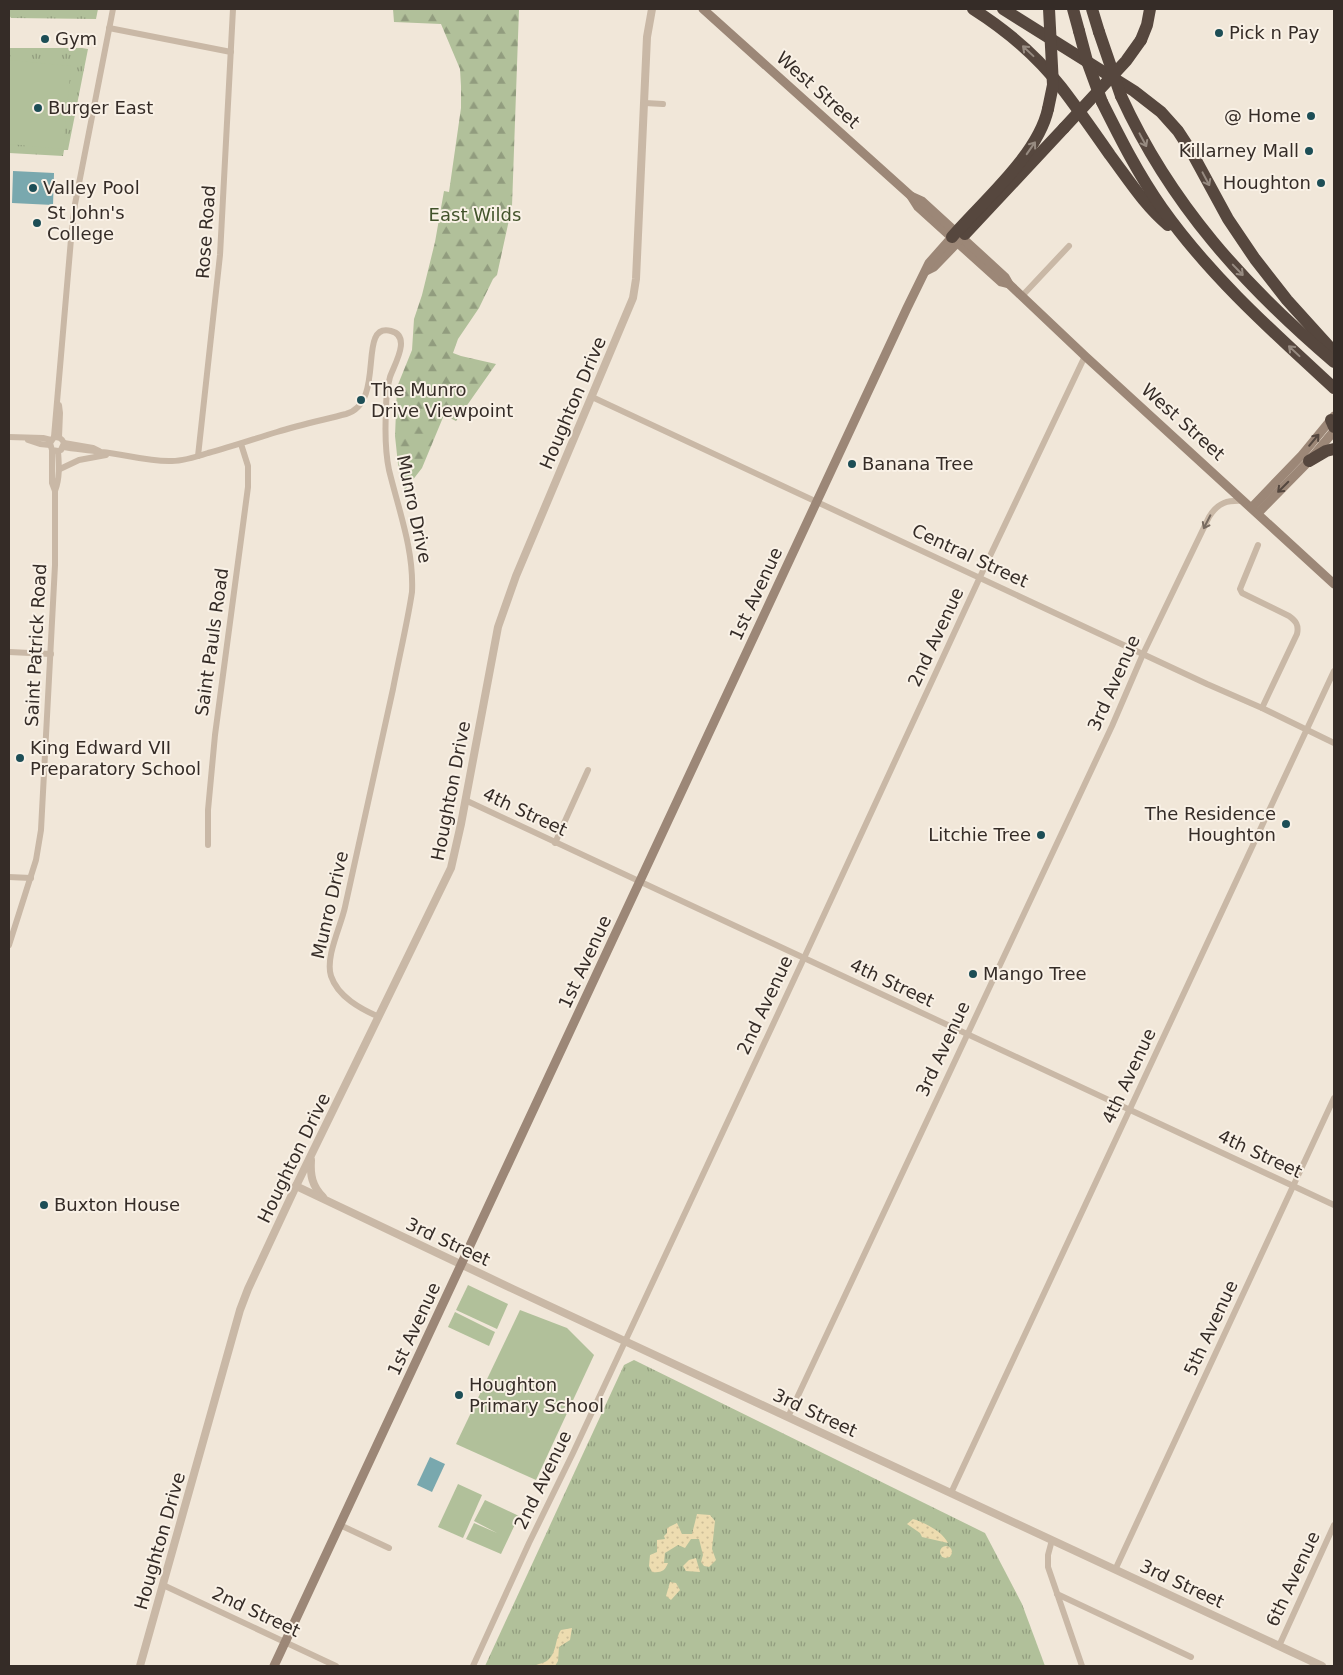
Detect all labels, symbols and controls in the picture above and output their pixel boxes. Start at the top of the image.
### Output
place label: Pick n Pay [1229,22,1320,43]
marker: Pick n Pay [1213,27,1225,39]
place label: Gym [55,28,97,49]
marker: Gym [39,33,51,45]
one-way arrow [1021,45,1034,57]
street label: West Street [772,47,864,132]
place label: Burger East [48,97,153,118]
marker: Burger East [32,102,44,114]
place label: @ Home [1224,105,1301,126]
marker: @ Home [1305,110,1317,122]
one-way arrow [1138,132,1148,146]
place label: Killarney Mall [1179,140,1299,161]
one-way arrow [1026,141,1036,155]
marker: Killarney Mall [1303,145,1315,157]
one-way arrow [1202,171,1212,186]
place label: Houghton [1223,172,1311,193]
place label: Valley Pool [43,177,140,198]
marker: Houghton [1315,177,1327,189]
marker: Valley Pool [27,182,39,194]
street label: Rose Road [192,184,219,280]
place label: St John's College [47,202,125,244]
park label: East Wilds [429,204,521,225]
marker: St John's College [31,217,43,229]
one-way arrow [1232,264,1244,277]
street label: Houghton Drive [535,333,610,472]
one-way arrow [1288,345,1301,357]
place label: The Munro Drive Viewpoint [370,379,513,421]
street label: West Street [1137,379,1229,464]
marker: The Munro Drive Viewpoint [355,394,367,406]
one-way arrow [1308,433,1320,446]
street label: Munro Drive [393,453,436,565]
place label: Banana Tree [862,453,973,474]
marker: Banana Tree [846,458,858,470]
one-way arrow [1277,481,1290,493]
one-way arrow [1201,514,1211,529]
street label: Central Street [909,519,1032,592]
street label: 1st Avenue [725,544,786,644]
street label: Saint Patrick Road [21,563,50,727]
street label: Saint Pauls Road [191,566,232,717]
street label: 2nd Avenue [903,584,968,690]
street label: 3rd Avenue [1083,632,1144,734]
street label: Houghton Drive [427,719,474,863]
place label: King Edward VII Preparatory School [30,737,201,779]
marker: King Edward VII Preparatory School [14,752,26,764]
street label: 4th Street [480,783,571,840]
place label: The Residence Houghton [1144,803,1276,845]
marker: The Residence Houghton [1280,818,1292,830]
place label: Litchie Tree [928,824,1031,845]
marker: Litchie Tree [1035,829,1047,841]
street label: Munro Drive [307,849,352,961]
street label: 1st Avenue [554,912,615,1012]
street label: 2nd Avenue [732,952,797,1058]
street label: 4th Street [847,954,938,1011]
place label: Mango Tree [983,963,1087,984]
marker: Mango Tree [967,968,979,980]
street label: 3rd Avenue [911,998,974,1100]
street label: 4th Avenue [1097,1025,1160,1127]
street label: Houghton Drive [253,1089,334,1226]
street label: 4th Street [1215,1125,1306,1182]
place label: Buxton House [54,1194,180,1215]
marker: Buxton House [38,1199,50,1211]
street label: 3rd Street [403,1213,494,1270]
street label: 5th Avenue [1179,1277,1242,1379]
street label: 1st Avenue [383,1279,444,1379]
place label: Houghton Primary School [469,1374,604,1416]
street label: 3rd Street [770,1384,861,1441]
marker: Houghton Primary School [453,1389,465,1401]
street label: 2nd Avenue [510,1427,575,1532]
street label: Houghton Drive [130,1470,189,1612]
street label: 6th Avenue [1261,1528,1324,1630]
street label: 3rd Street [1137,1555,1228,1612]
street label: 2nd Street [209,1582,304,1641]

